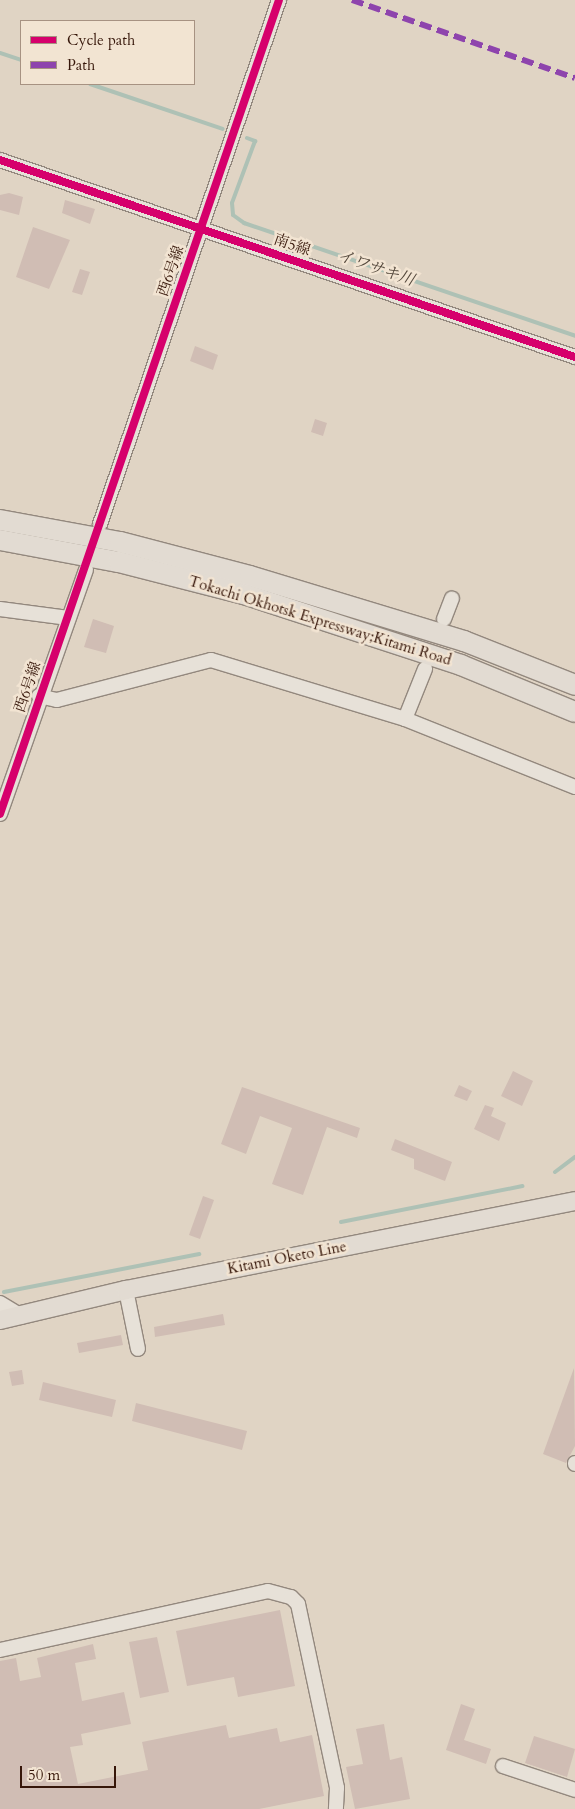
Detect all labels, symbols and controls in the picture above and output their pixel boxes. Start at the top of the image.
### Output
legend [20,20,195,85]
text: Cycle path [67,30,135,50]
text: Path [67,55,95,75]
street label: 南5線 [271,230,313,260]
street label: 西6号線 [154,243,188,299]
water label: イワサキ川 [335,246,417,290]
street label: Tokachi Okhotsk Expressway;Kitami Road [186,572,454,670]
street label: 西6号線 [11,659,45,715]
street label: Kitami Oketo Line [226,1238,348,1278]
scale bar [22,1756,119,1788]
text: 50 m [28,1765,60,1785]

